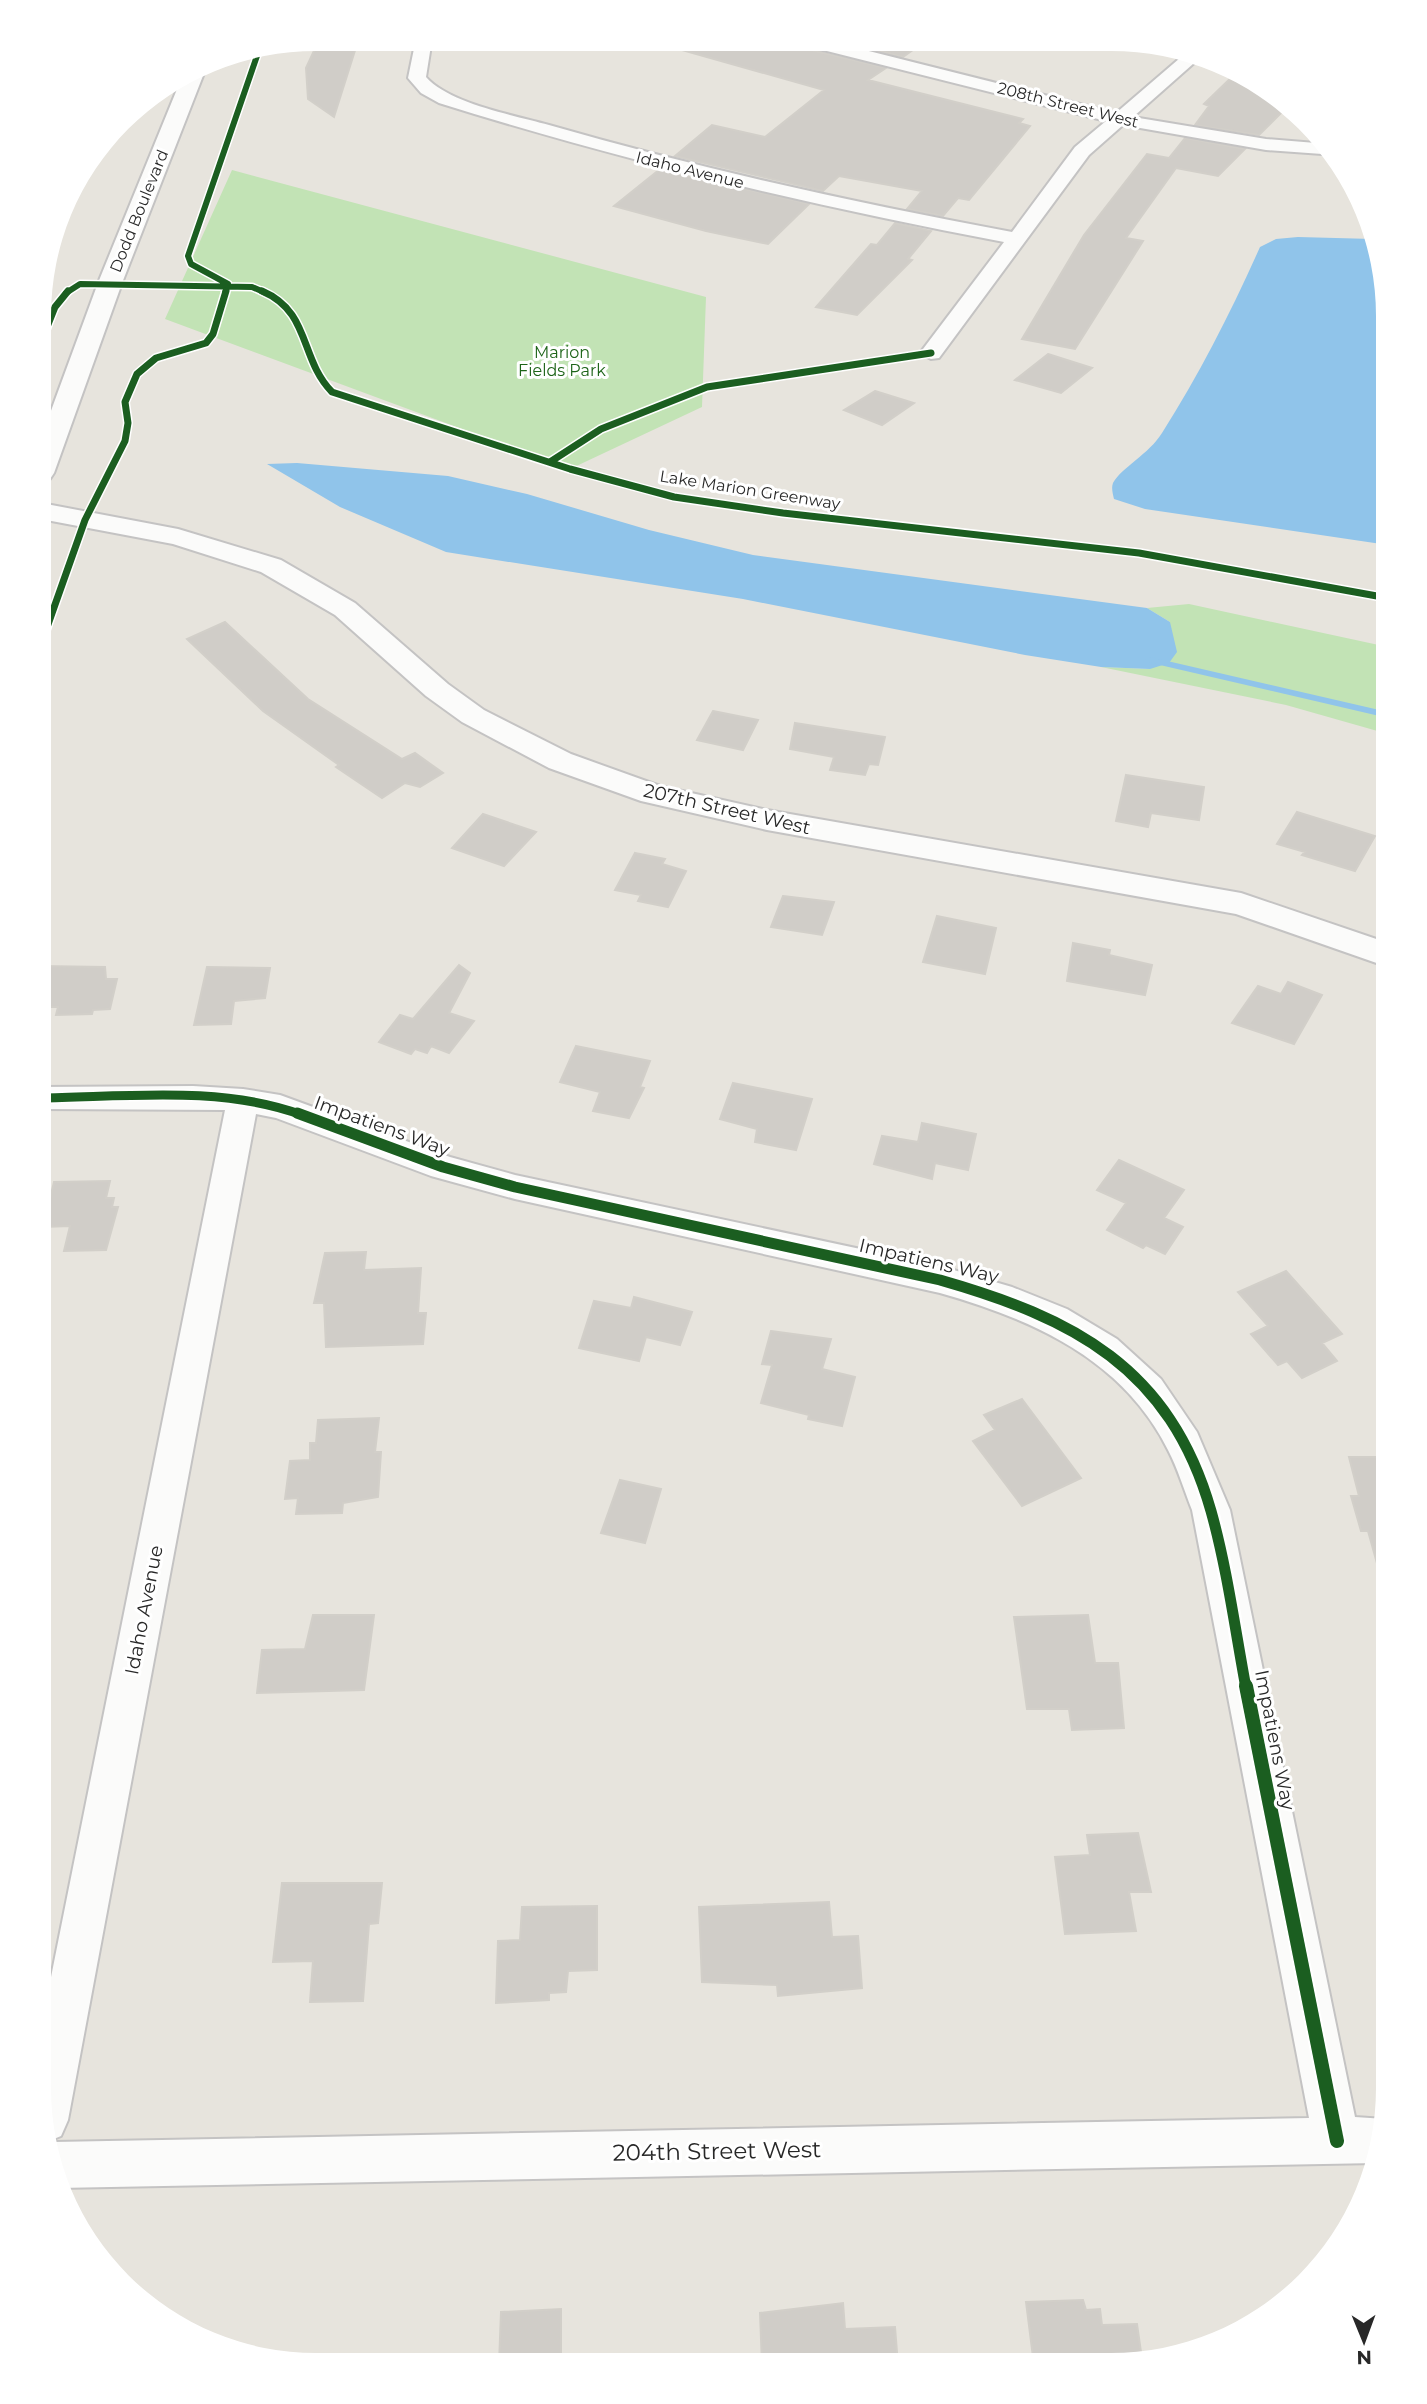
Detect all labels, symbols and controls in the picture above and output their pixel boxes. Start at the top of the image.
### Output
street label: 208th Street West [995,78,1141,132]
street label: Dodd Boulevard [106,147,172,275]
street label: Idaho Avenue [634,147,746,193]
park label: Marion Fields Park [518,343,606,380]
street label: Lake Marion Greenway [658,466,842,514]
street label: 207th Street West [641,779,813,839]
street label: Impatiens Way [311,1091,454,1161]
street label: Impatiens Way [857,1234,1002,1288]
street label: Idaho Avenue [120,1543,168,1677]
street label: Impatiens Way [1250,1668,1300,1813]
street label: 204th Street West [612,2135,822,2167]
north arrow [1329,2306,1399,2376]
text: N [1356,2346,1372,2369]

